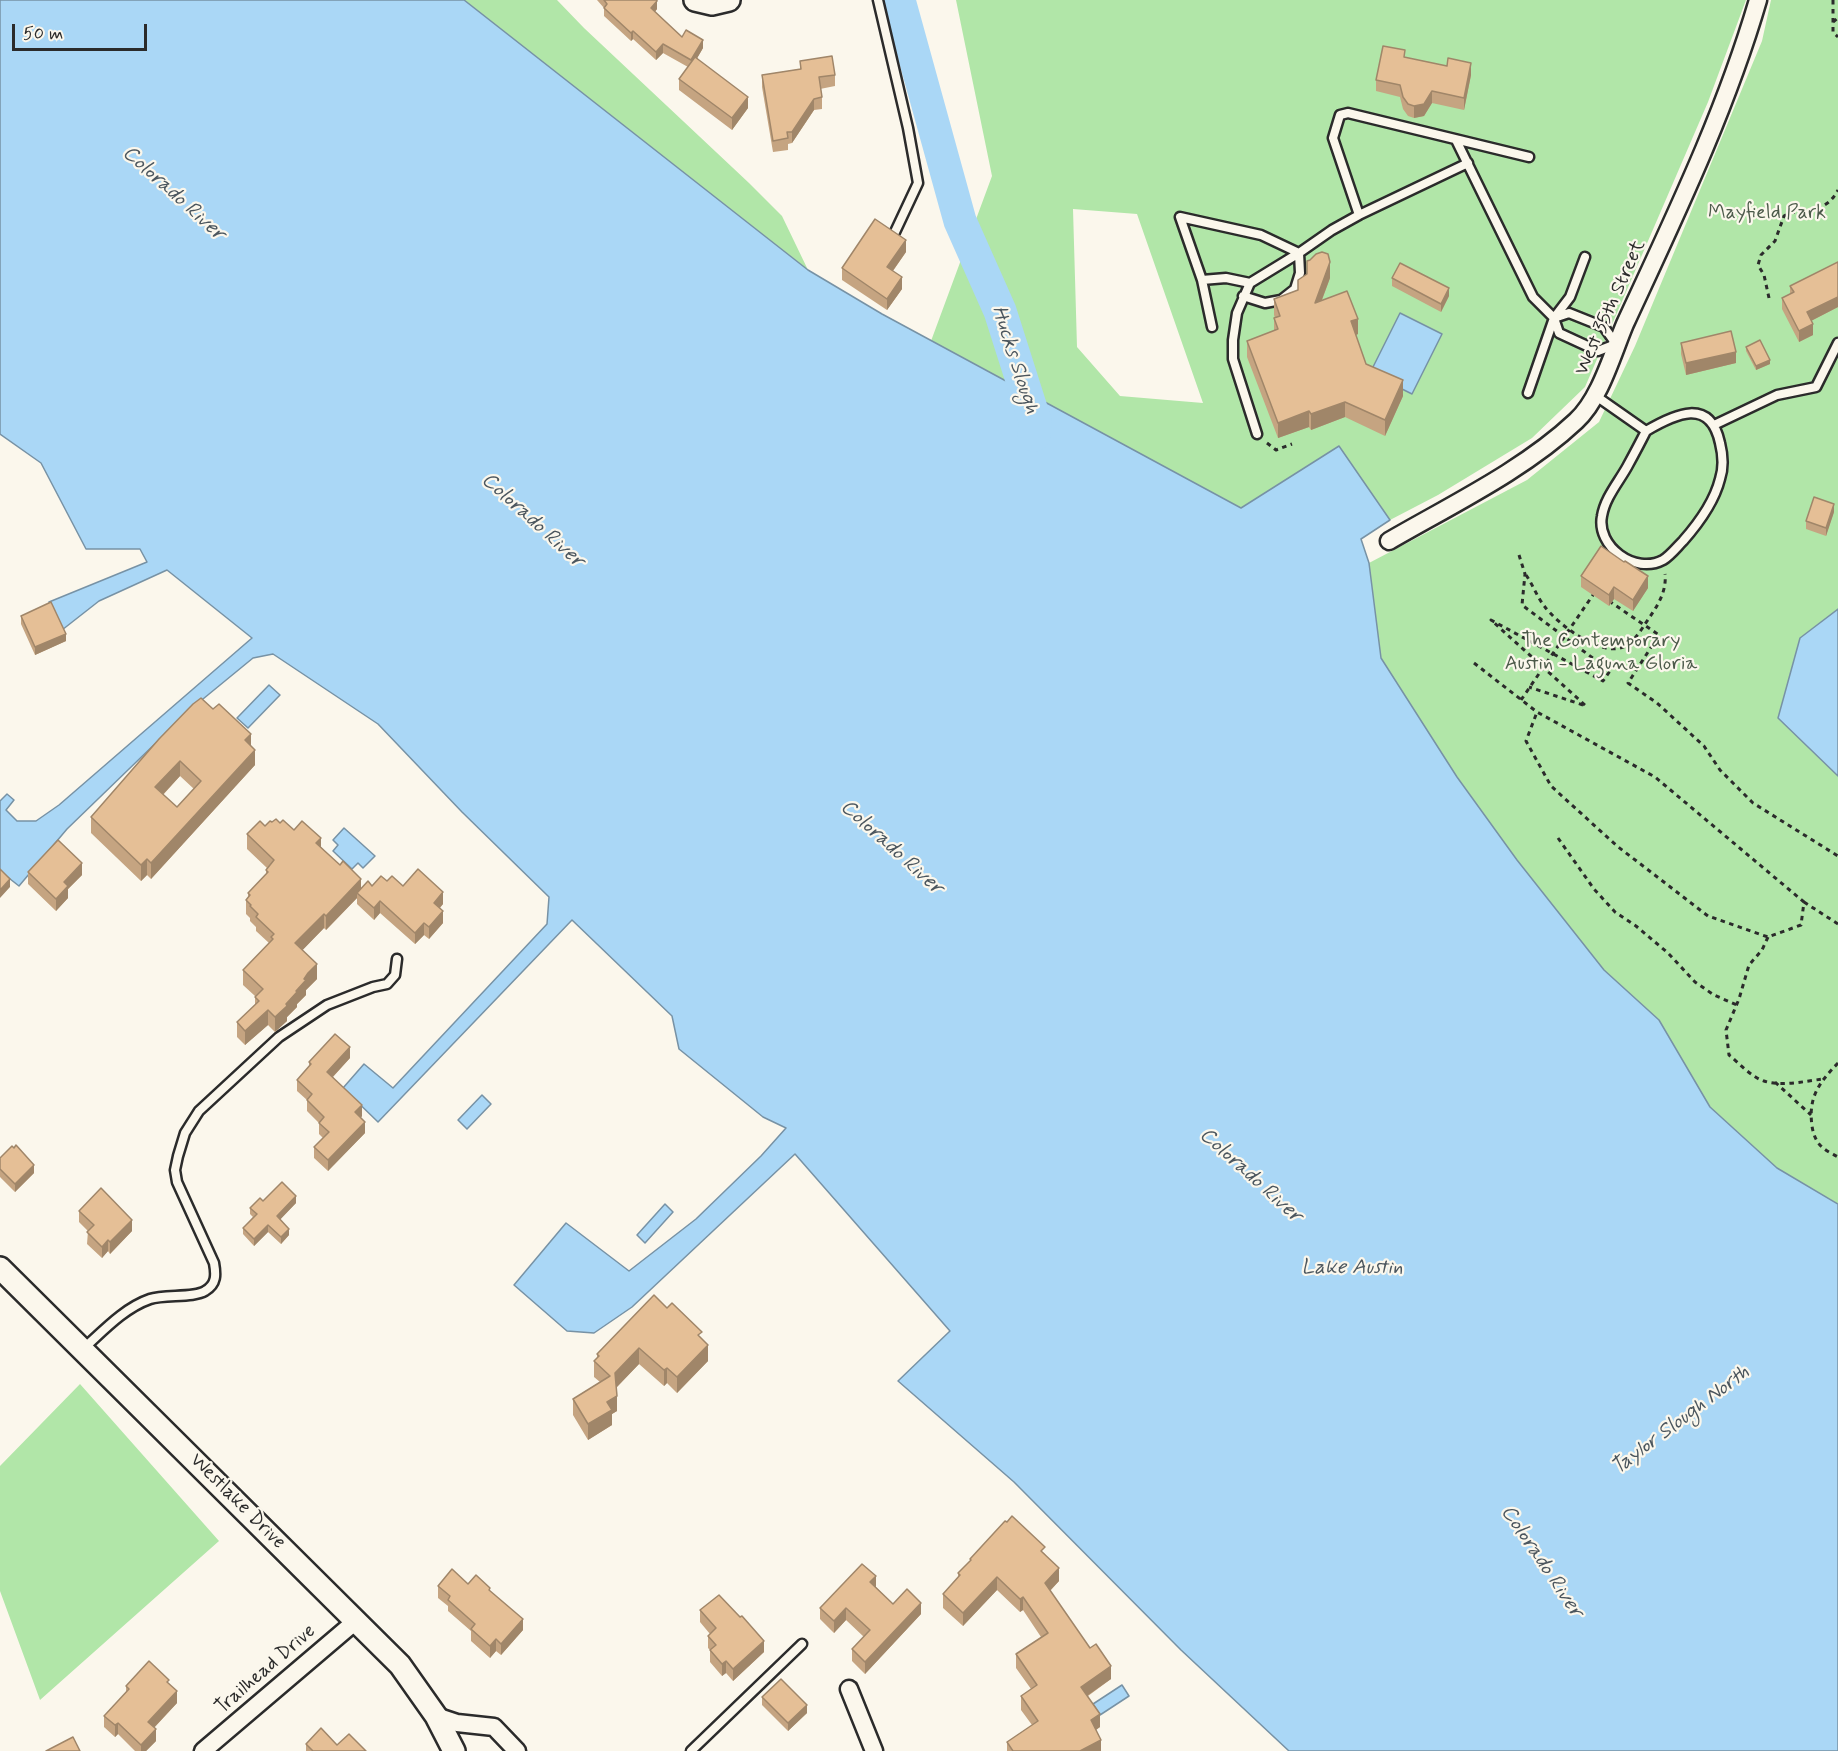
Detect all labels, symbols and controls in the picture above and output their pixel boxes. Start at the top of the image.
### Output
scale bar [15,12,150,50]
text: 50 m [23,22,63,46]
water label: Colorado River [116,141,230,247]
park label: Mayfield Park [1708,202,1826,226]
street label: West 35th Street [1570,237,1652,379]
water label: Hucks Slough [985,303,1043,417]
water label: Colorado River [475,468,589,574]
park label: The Contemporary Austin - Laguna Gloria [1505,630,1697,677]
water label: Colorado River [834,795,948,901]
water label: Colorado River [1193,1123,1307,1229]
water label: Lake Austin [1301,1256,1403,1282]
water label: Taylor Slough North [1607,1361,1755,1481]
street label: Westlake Drive [184,1449,290,1555]
water label: Colorado River [1494,1501,1588,1623]
street label: Trailhead Drive [211,1620,321,1720]

